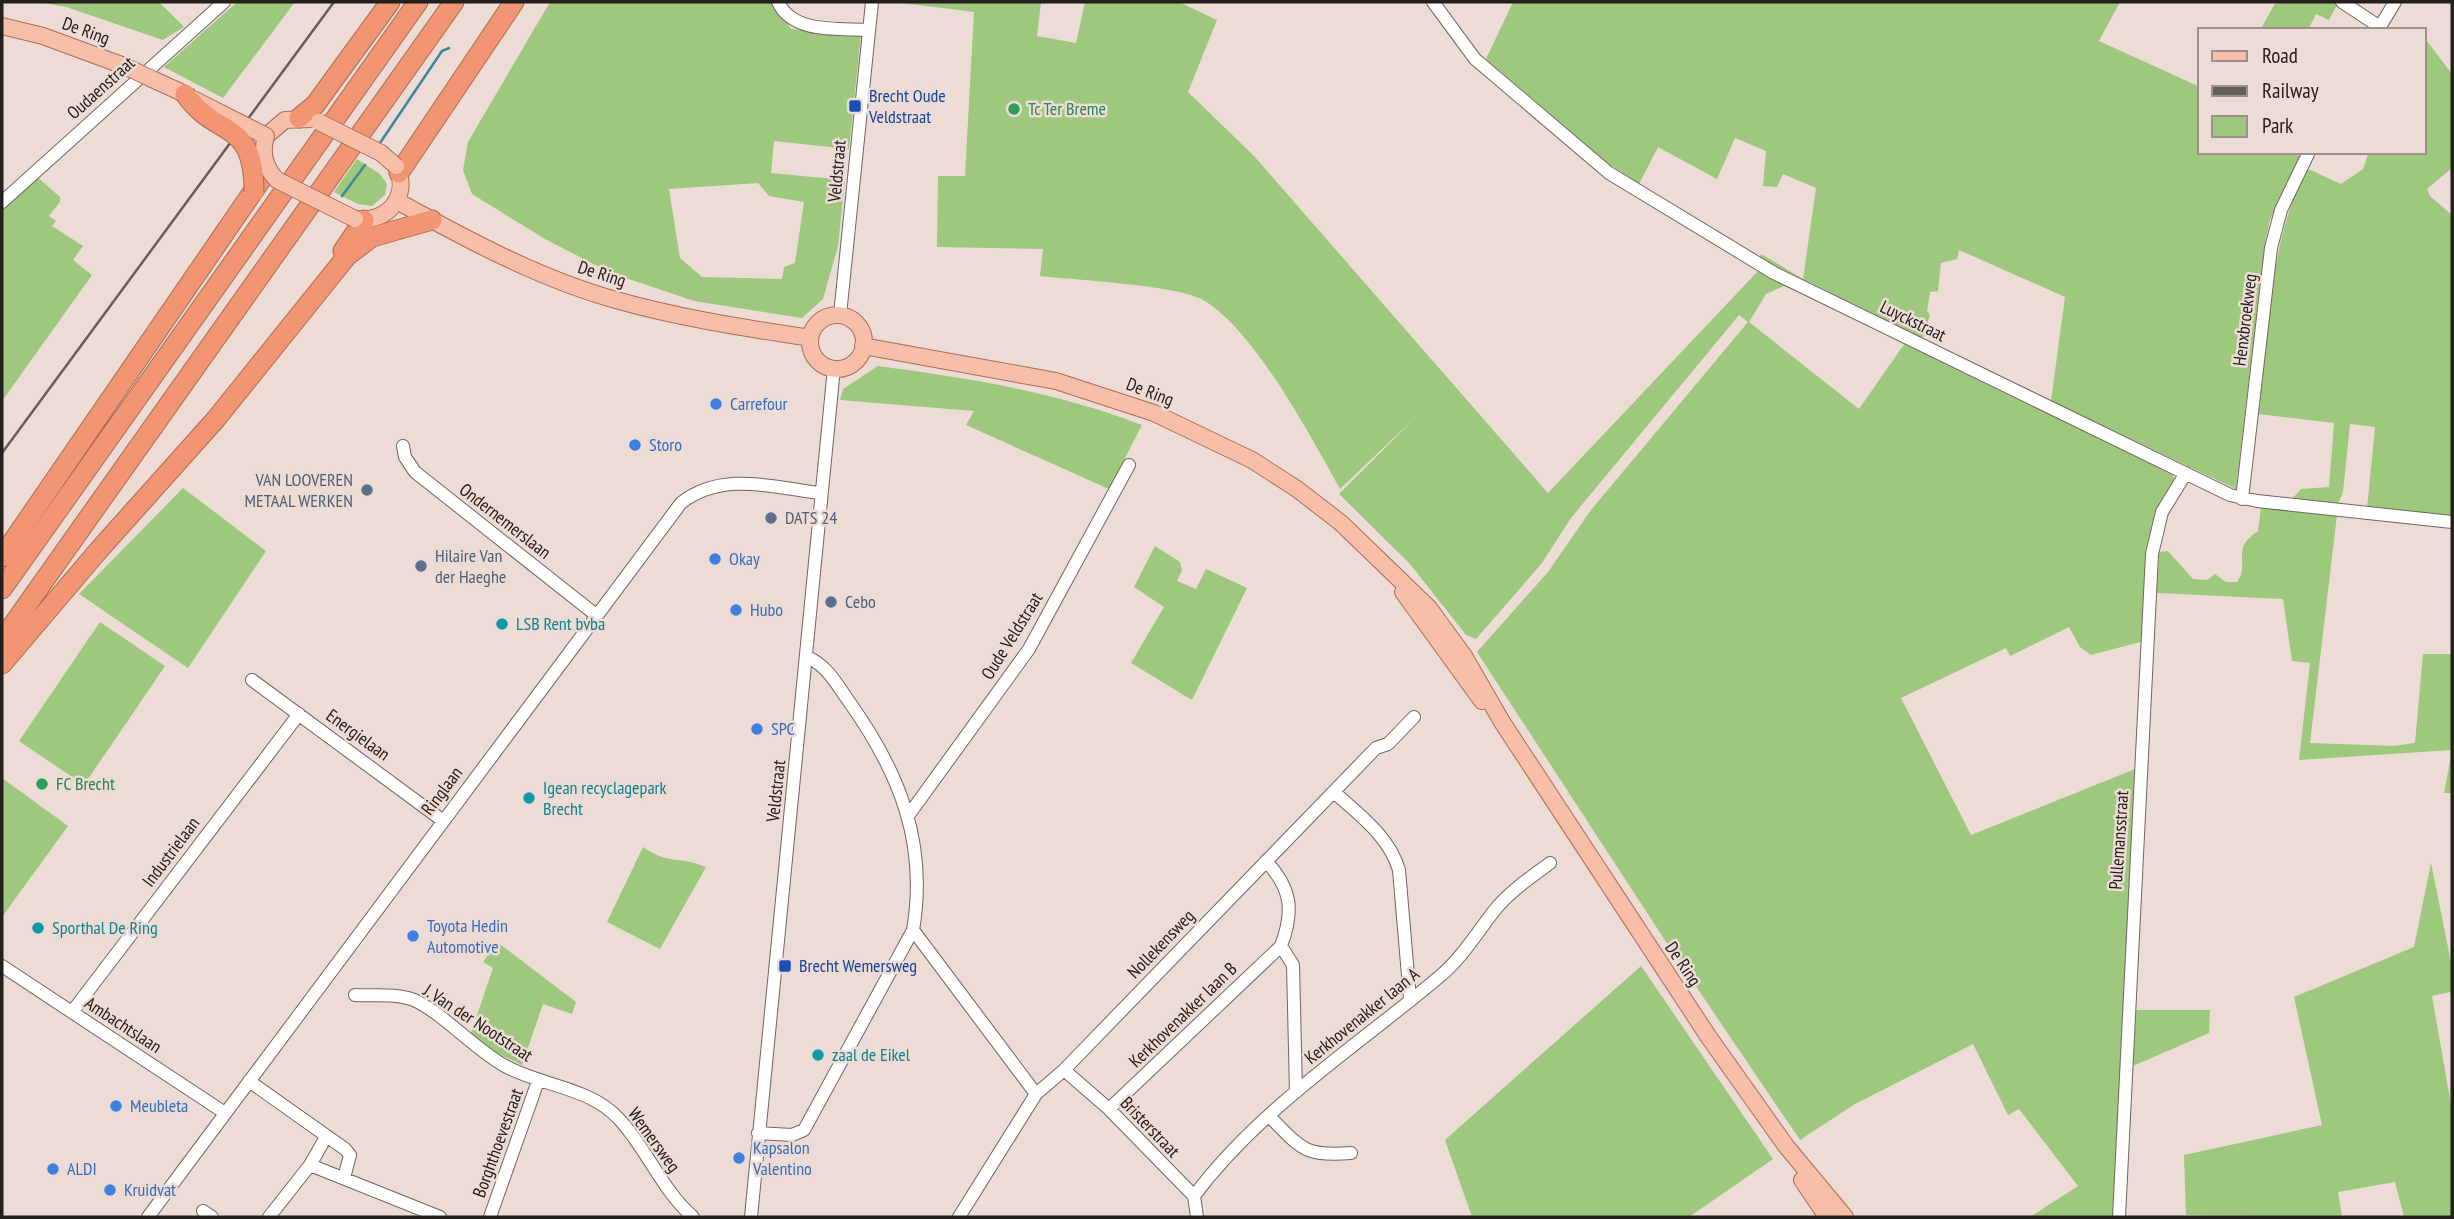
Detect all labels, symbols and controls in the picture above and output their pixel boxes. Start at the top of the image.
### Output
street label: De Ring [59,11,113,50]
legend [2198,28,2426,154]
text: Road [2262,42,2298,69]
street label: Oudaenstraat [62,51,139,124]
text: Railway [2262,77,2319,104]
place label: Brecht Oude Veldstraat [868,84,946,128]
place label: Tc Ter Breme [1028,97,1106,120]
marker: Brecht Oude Veldstraat [847,98,863,114]
marker: Tc Ter Breme [1006,101,1022,117]
text: Park [2262,112,2293,139]
street label: Veldstraat [822,139,851,204]
street label: De Ring [575,255,629,292]
street label: Henxbroekweg [2227,272,2262,367]
street label: Luyckstraat [1876,295,1950,346]
street label: De Ring [1123,372,1177,411]
place label: Carrefour [730,392,788,415]
marker: Carrefour [708,396,724,412]
place label: Storo [649,433,682,456]
marker: Storo [627,437,643,453]
place label: VAN LOOVEREN METAAL WERKEN [245,468,353,512]
street label: Ondernemerslaan [455,478,556,564]
marker: VAN LOOVEREN METAAL WERKEN [359,482,375,498]
place label: DATS 24 [785,506,837,529]
marker: DATS 24 [763,510,779,526]
place label: Hilaire Van der Haeghe [435,544,506,588]
place label: Okay [729,547,760,570]
marker: Okay [707,551,723,567]
marker: Hilaire Van der Haeghe [413,558,429,574]
street label: Oude Veldstraat [976,588,1047,684]
place label: Cebo [845,590,876,613]
marker: Cebo [823,594,839,610]
place label: Hubo [750,598,783,621]
marker: Hubo [728,602,744,618]
place label: LSB Rent bvba [516,612,605,635]
marker: LSB Rent bvba [494,616,510,632]
street label: Energielaan [322,704,395,766]
place label: SPC [771,717,795,740]
marker: SPC [749,721,765,737]
street label: Veldstraat [761,759,790,824]
street label: Ringlaan [416,762,467,819]
place label: FC Brecht [56,772,115,795]
marker: FC Brecht [34,776,50,792]
place label: Igean recyclagepark Brecht [543,776,667,820]
street label: Pullemansstraat [2104,789,2133,890]
marker: Igean recyclagepark Brecht [521,790,537,806]
street label: Industrielaan [137,812,204,891]
street label: Nollekensweg [1122,904,1199,983]
place label: Toyota Hedin Automotive [427,914,508,958]
place label: Sporthal De Ring [52,916,158,939]
marker: Sporthal De Ring [30,920,46,936]
marker: Toyota Hedin Automotive [405,928,421,944]
street label: De Ring [1660,937,1707,990]
place label: Brecht Wemersweg [799,954,917,977]
street label: Kerkhovenakker laan B [1124,957,1241,1072]
marker: Brecht Wemersweg [777,958,793,974]
street label: Kerkhovenakker laan A [1300,962,1424,1069]
street label: J. Van der Nootstraat [418,978,537,1066]
street label: Ambachtslaan [80,991,166,1058]
place label: zaal de Eikel [832,1043,911,1066]
marker: zaal de Eikel [810,1047,826,1063]
street label: Borghthoevestraat [467,1085,528,1201]
street label: Bristerstraat [1116,1091,1185,1162]
place label: Meubleta [130,1094,188,1117]
marker: Meubleta [108,1098,124,1114]
street label: Wemersweg [623,1103,686,1177]
place label: Kapsalon Valentino [752,1136,812,1180]
marker: Kapsalon Valentino [731,1150,747,1166]
place label: ALDI [67,1157,97,1180]
marker: ALDI [45,1161,61,1177]
place label: Kruidvat [124,1178,176,1201]
marker: Kruidvat [102,1182,118,1198]

